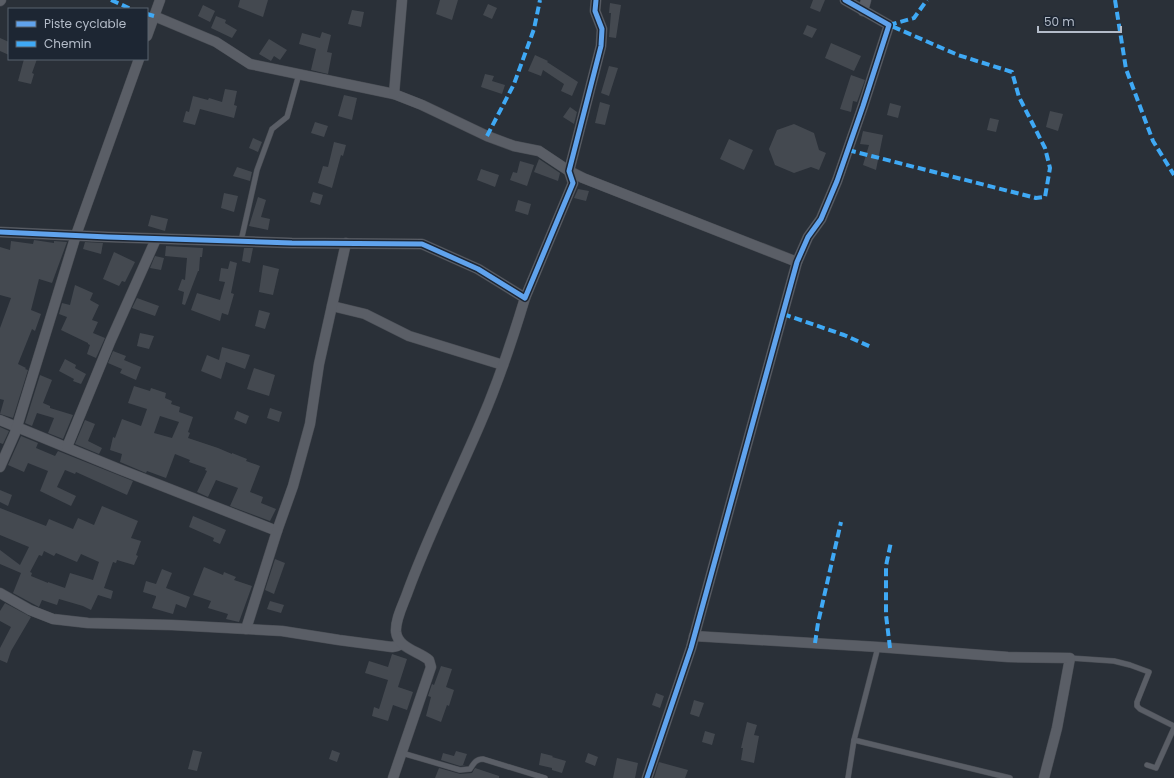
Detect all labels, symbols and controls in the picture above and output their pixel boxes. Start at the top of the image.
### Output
legend [8,8,148,60]
scale bar [1038,8,1121,34]
text: 50 m [1044,13,1075,30]
text: Piste cyclable [44,15,126,32]
text: Chemin [44,35,91,52]

